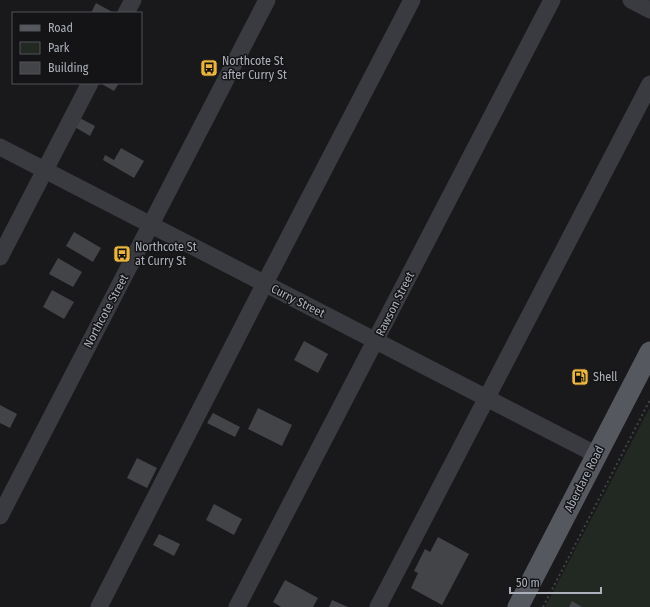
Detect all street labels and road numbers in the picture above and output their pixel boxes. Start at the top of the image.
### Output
street label: Rawson Street [373,269,417,338]
street label: Northcote Street [81,272,131,350]
street label: Curry Street [269,282,327,320]
street label: Aberdare Road [561,444,607,514]

